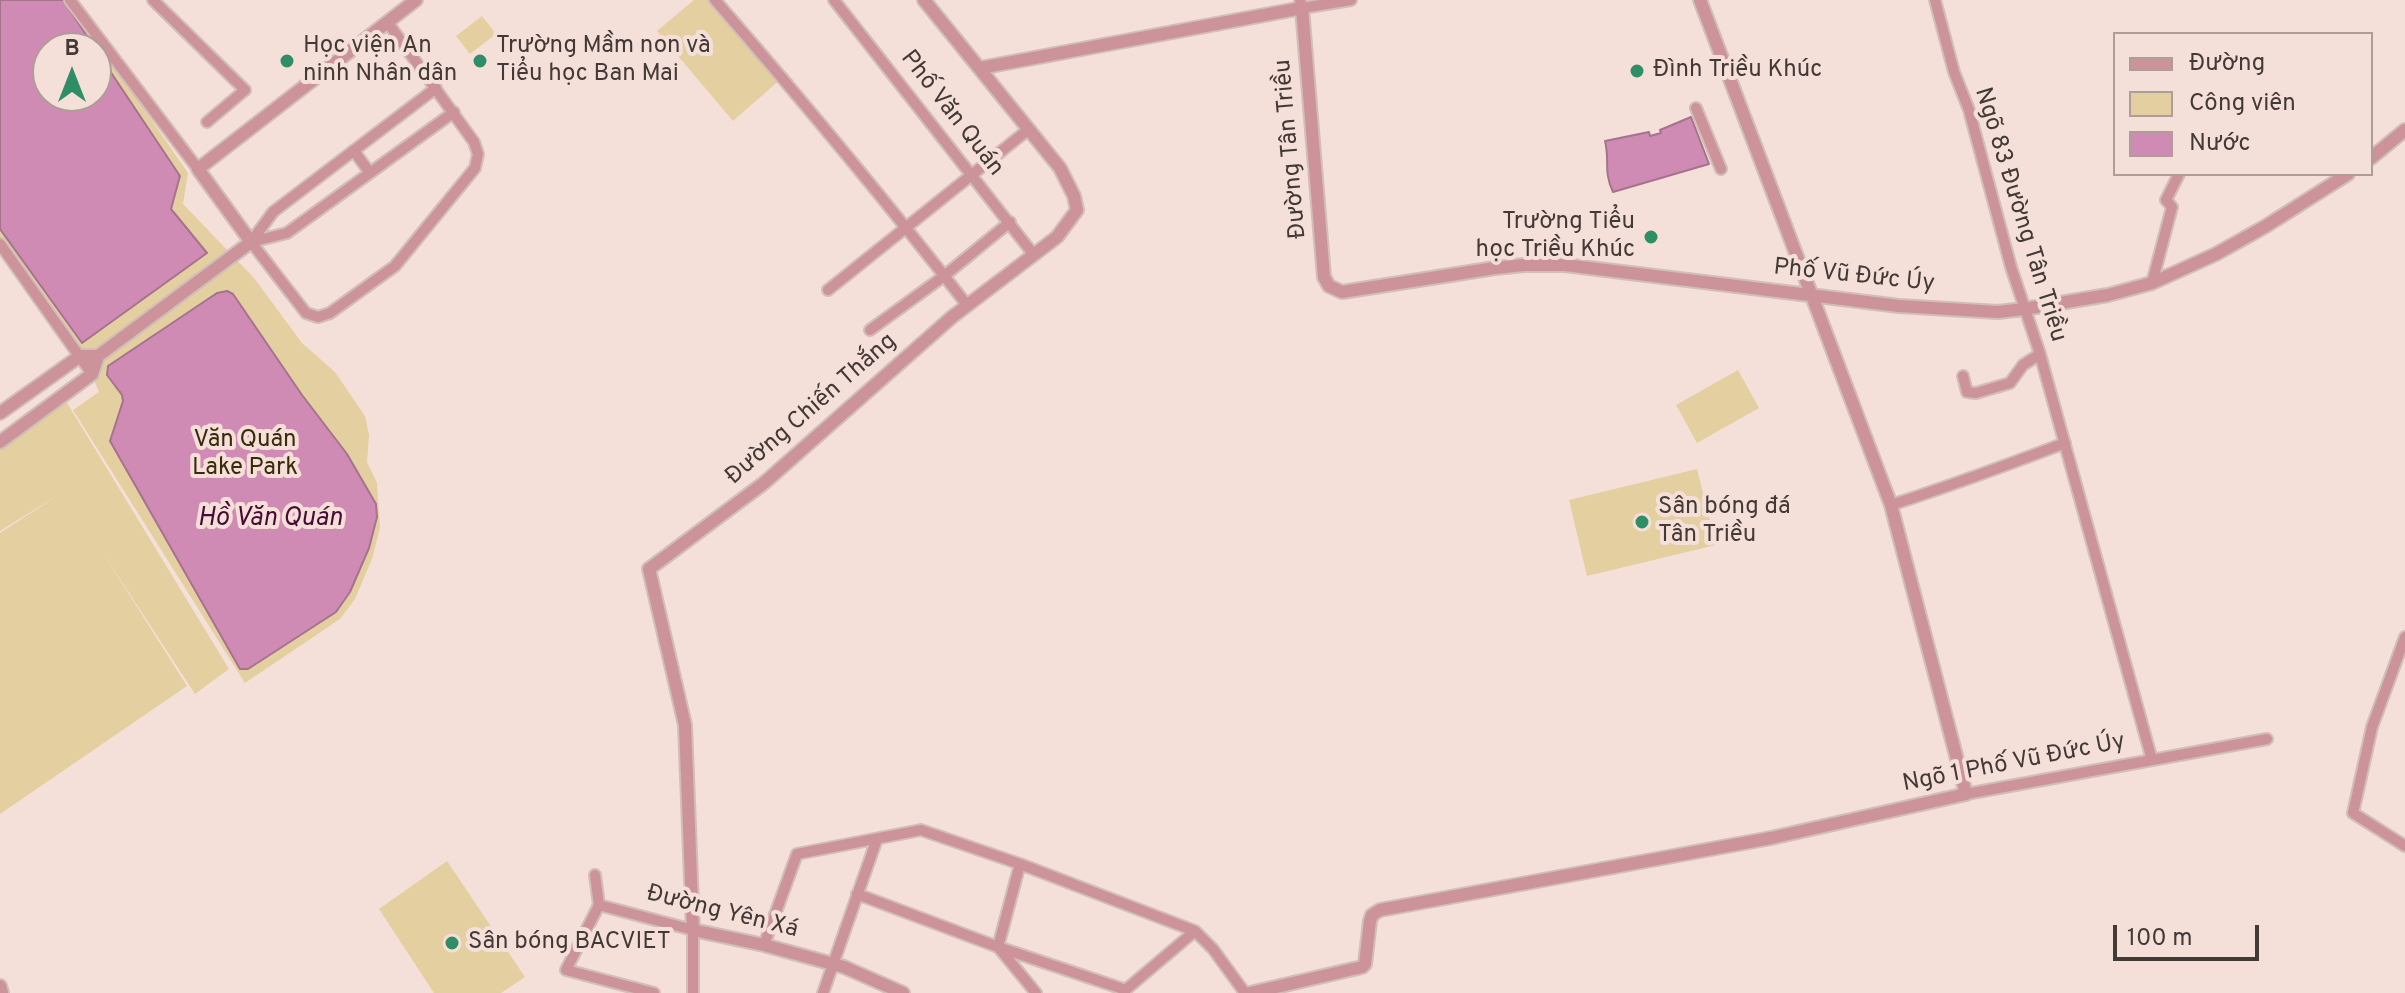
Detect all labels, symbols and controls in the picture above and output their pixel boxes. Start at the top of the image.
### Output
north arrow [32,32,112,112]
legend [2113,32,2373,176]
place label: Học viện An ninh Nhân dân [303,33,457,89]
place label: Trường Mầm non và Tiểu học Ban Mai [496,33,710,89]
text: B [64,36,80,63]
street label: Phố Văn Quán [893,46,1009,182]
text: Đường [2189,49,2265,79]
marker: Học viện An ninh Nhân dân [278,52,296,70]
marker: Trường Mầm non và Tiểu học Ban Mai [471,52,489,70]
place label: Đình Triều Khúc [1653,57,1822,85]
street label: Đường Tân Triều [1270,58,1314,240]
marker: Đình Triều Khúc [1628,62,1646,80]
street label: Ngõ 83 Đường Tân Triều [1967,84,2071,346]
text: Công viên [2189,89,2296,119]
text: Nước [2189,129,2251,159]
place label: Trường Tiểu học Triều Khúc [1476,209,1635,265]
marker: Trường Tiểu học Triều Khúc [1642,228,1660,246]
street label: Phố Vũ Đức Úy [1772,254,1936,300]
street label: Đường Chiến Thắng [721,328,903,492]
park label: Văn Quán Lake Park [192,427,298,483]
place label: Sân bóng đá Tân Triều [1658,494,1791,550]
water label: Hồ Văn Quán [198,504,342,536]
marker: Sân bóng đá Tân Triều [1633,513,1651,531]
street label: Ngõ 1 Phố Vũ Đức Úy [1900,728,2128,800]
street label: Đường Yên Xá [643,880,801,946]
scale bar [2117,909,2263,959]
text: 100 m [2127,924,2193,954]
place label: Sân bóng BACVIET [468,929,671,957]
marker: Sân bóng BACVIET [443,934,461,952]

